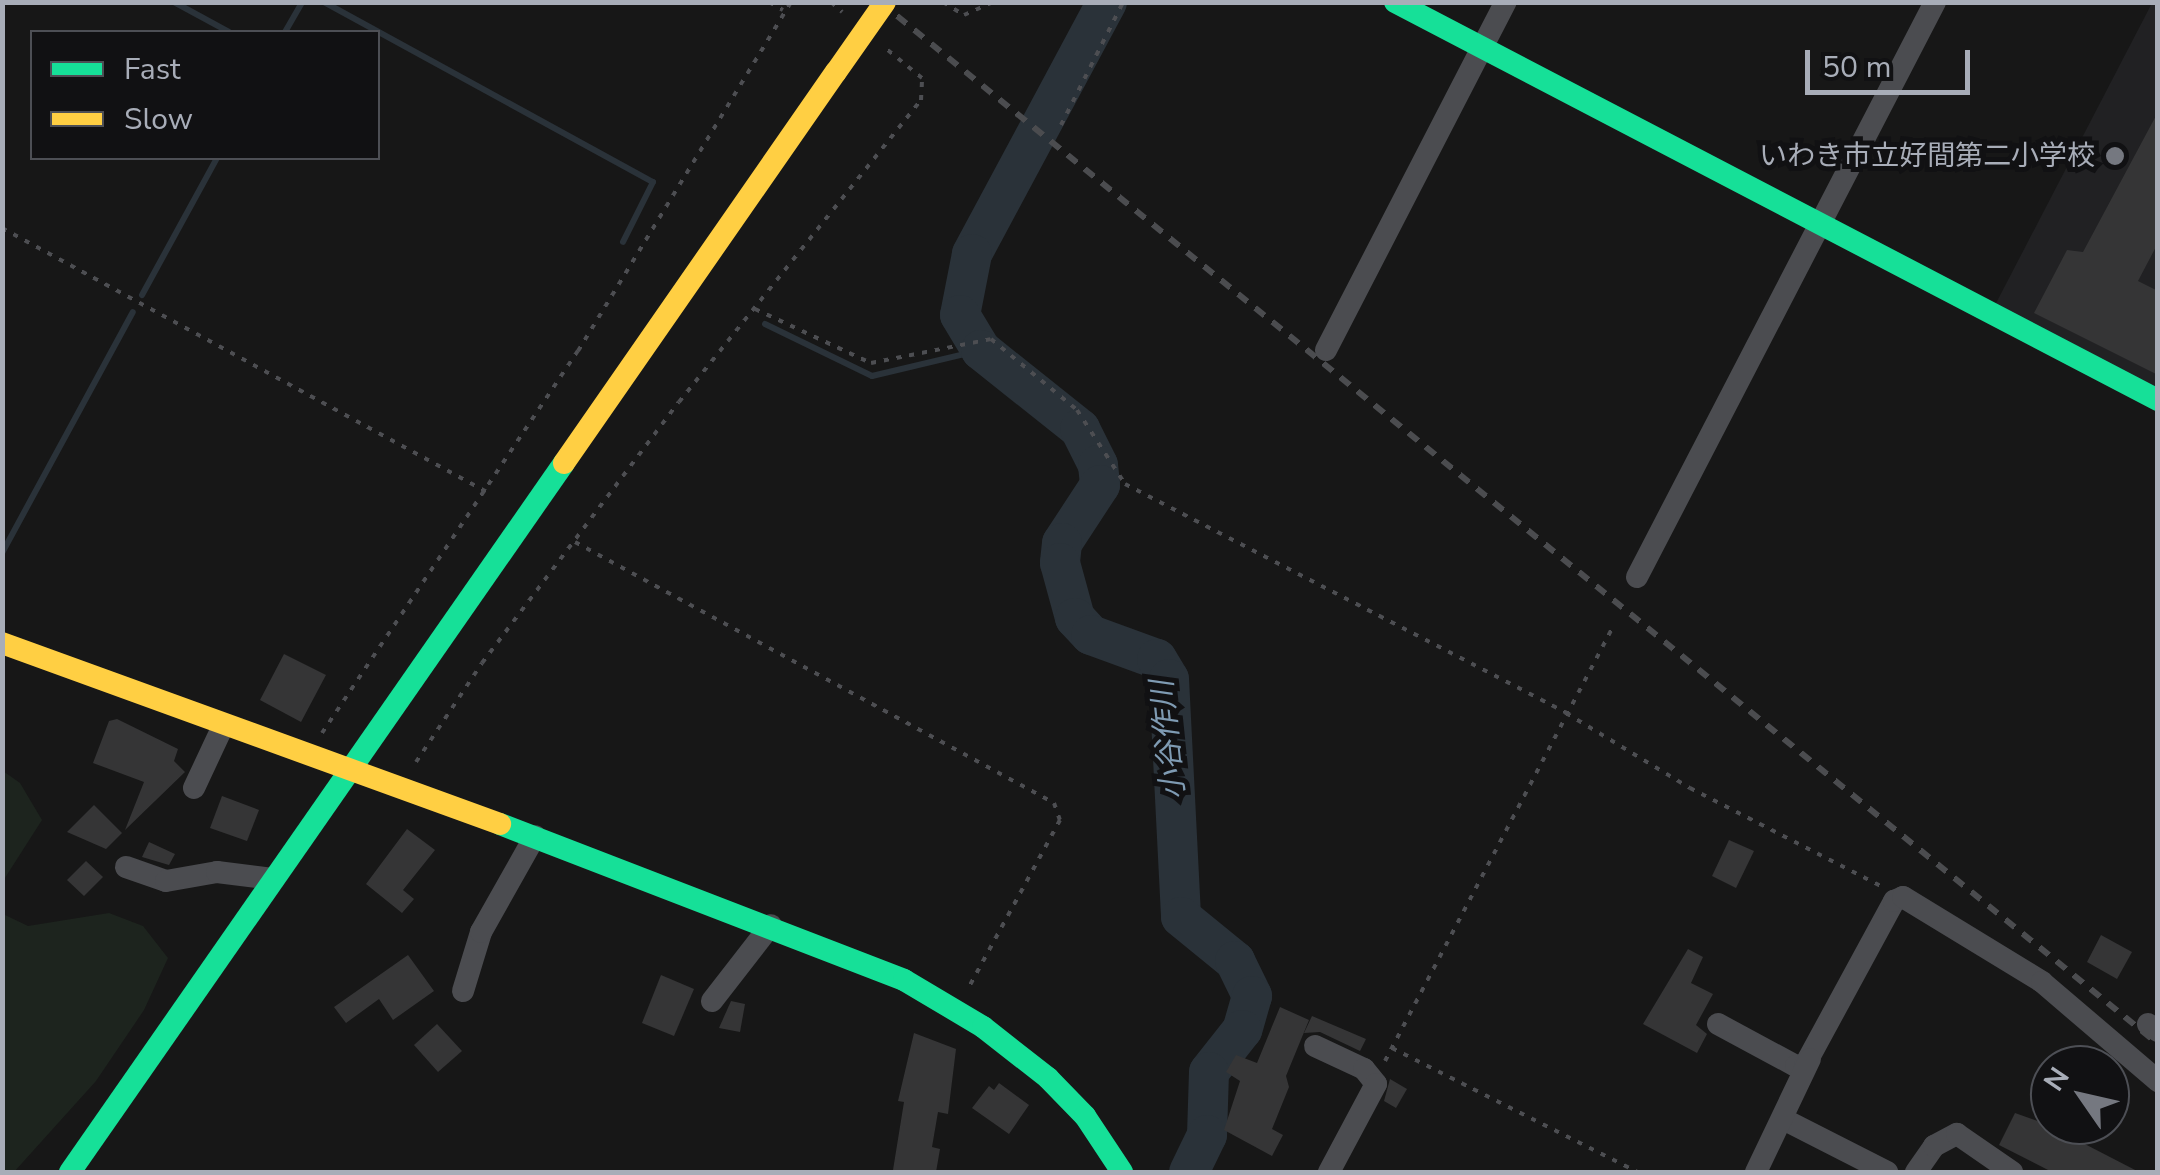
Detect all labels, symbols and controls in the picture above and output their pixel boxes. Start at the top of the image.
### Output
legend [30,30,380,160]
scale bar [1810,30,1975,92]
text: 50 m [1822,47,1891,88]
text: Fast [124,49,181,90]
text: Slow [124,99,193,140]
place label: いわき市立好間第二小学校 [1759,139,2095,173]
marker: いわき市立好間第二小学校 [2104,145,2126,167]
water label: 小谷作川 [1145,678,1193,802]
north arrow [2030,1045,2130,1145]
text: N [2035,1060,2078,1099]

